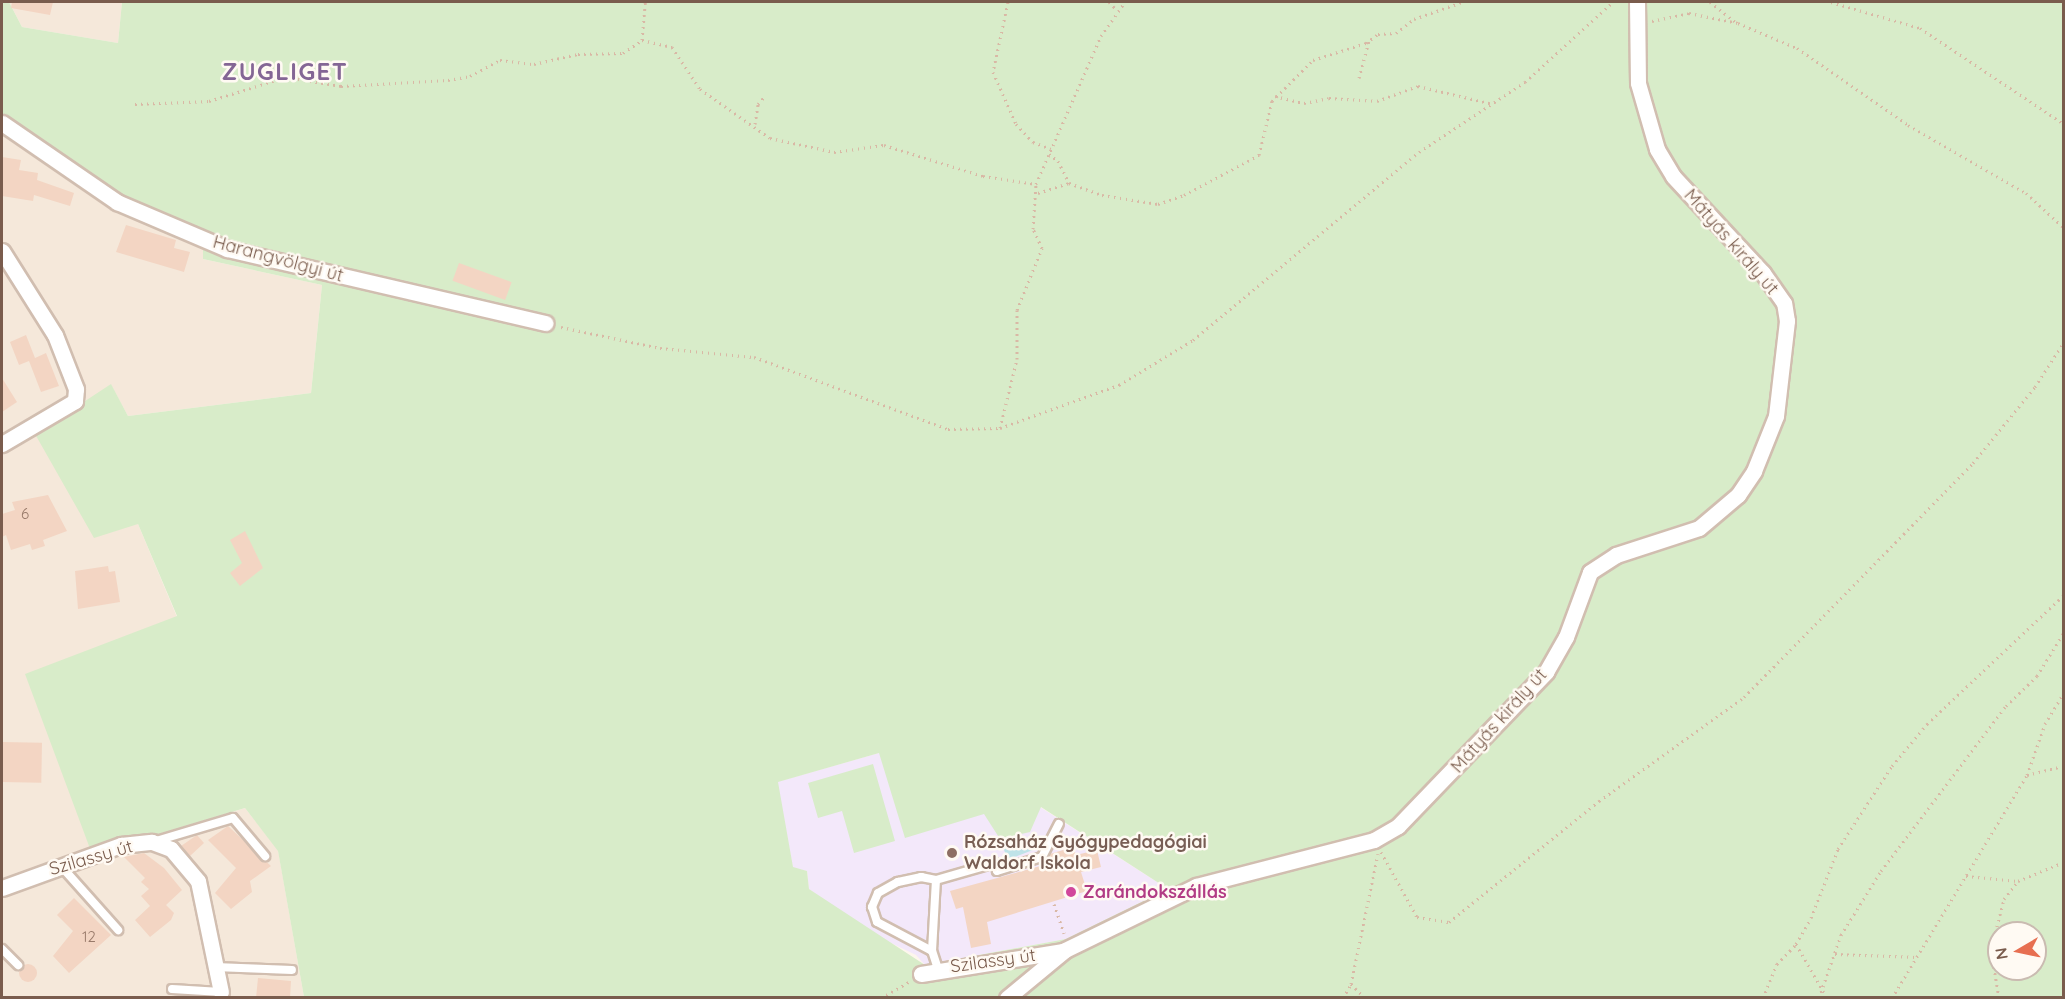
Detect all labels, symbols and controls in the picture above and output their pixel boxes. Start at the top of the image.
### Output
district label: ZUGLIGET [222,58,348,86]
street label: Mátyás király út [1679,185,1783,299]
street label: Harangvölgyi út [210,231,346,287]
house number: 6 [21,505,29,523]
street label: Mátyás király út [1447,664,1551,778]
place label: Rózsaház Gyógypedagógiai Waldorf Iskola [964,832,1207,874]
street label: Szilassy út [47,836,135,880]
marker: Rózsaház Gyógypedagógiai Waldorf Iskola [945,846,959,860]
place label: Zarándokszállás [1083,881,1227,903]
marker: Zarándokszállás [1064,885,1078,899]
north arrow [1987,921,2047,981]
house number: 12 [82,928,96,946]
street label: Szilassy út [949,944,1037,978]
text: N [1990,946,2012,961]

